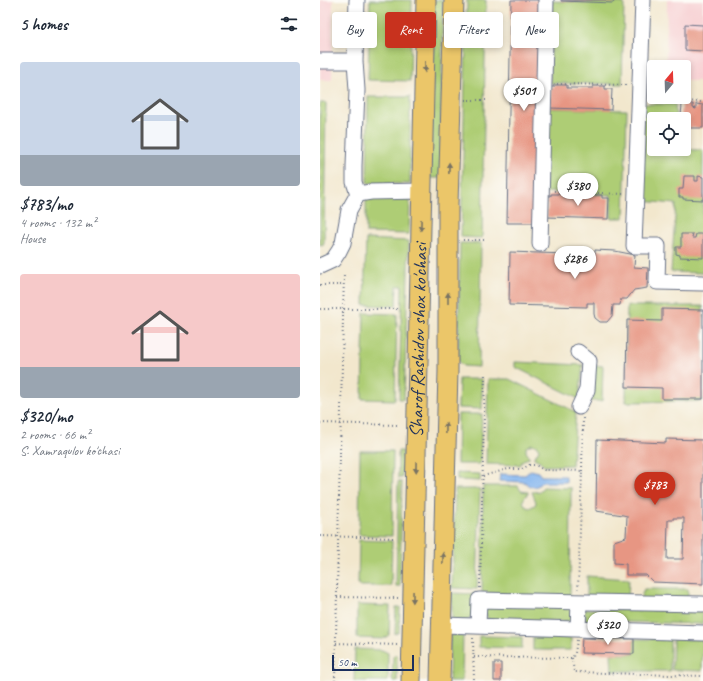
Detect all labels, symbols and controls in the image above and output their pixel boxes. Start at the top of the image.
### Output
chip: Buy [332,12,377,48]
chip: Rent [385,12,436,48]
chip: Filters [444,12,503,48]
chip: New [511,12,559,48]
icon: filters [278,13,300,35]
text: 5 homes [20,14,68,35]
north arrow [647,60,691,104]
map controls [647,60,691,156]
one-way arrow [422,61,428,74]
pin: $501 [500,78,548,112]
text: $501 [512,83,536,99]
icon: home [124,88,196,160]
button: locate [647,112,691,156]
one-way arrow [446,161,452,174]
pin: $380 [554,173,602,207]
text: $380 [566,178,590,194]
text: $783/mo [20,194,72,215]
text: 4 rooms · 132 m² [20,215,96,231]
one-way arrow [418,219,424,232]
text: House [20,231,45,247]
street label: Sharof Rashidov shox ko'chasi [404,240,433,438]
pin: $286 [551,246,599,280]
text: $286 [563,251,587,267]
one-way arrow [445,291,451,304]
icon: home [124,300,196,372]
text: $320/mo [20,406,72,427]
one-way arrow [443,421,449,434]
text: 2 rooms · 66 m² [20,427,90,443]
text: S. Xamraqulov ko'chasi [20,443,120,459]
one-way arrow [413,461,419,474]
pin: $783 [631,472,679,506]
text: $783 [643,477,667,493]
one-way arrow [440,551,446,564]
one-way arrow [410,591,416,604]
pin: $320 [584,612,632,646]
text: $320 [596,617,620,633]
scale bar [332,653,414,672]
text: 50 m [338,655,357,669]

